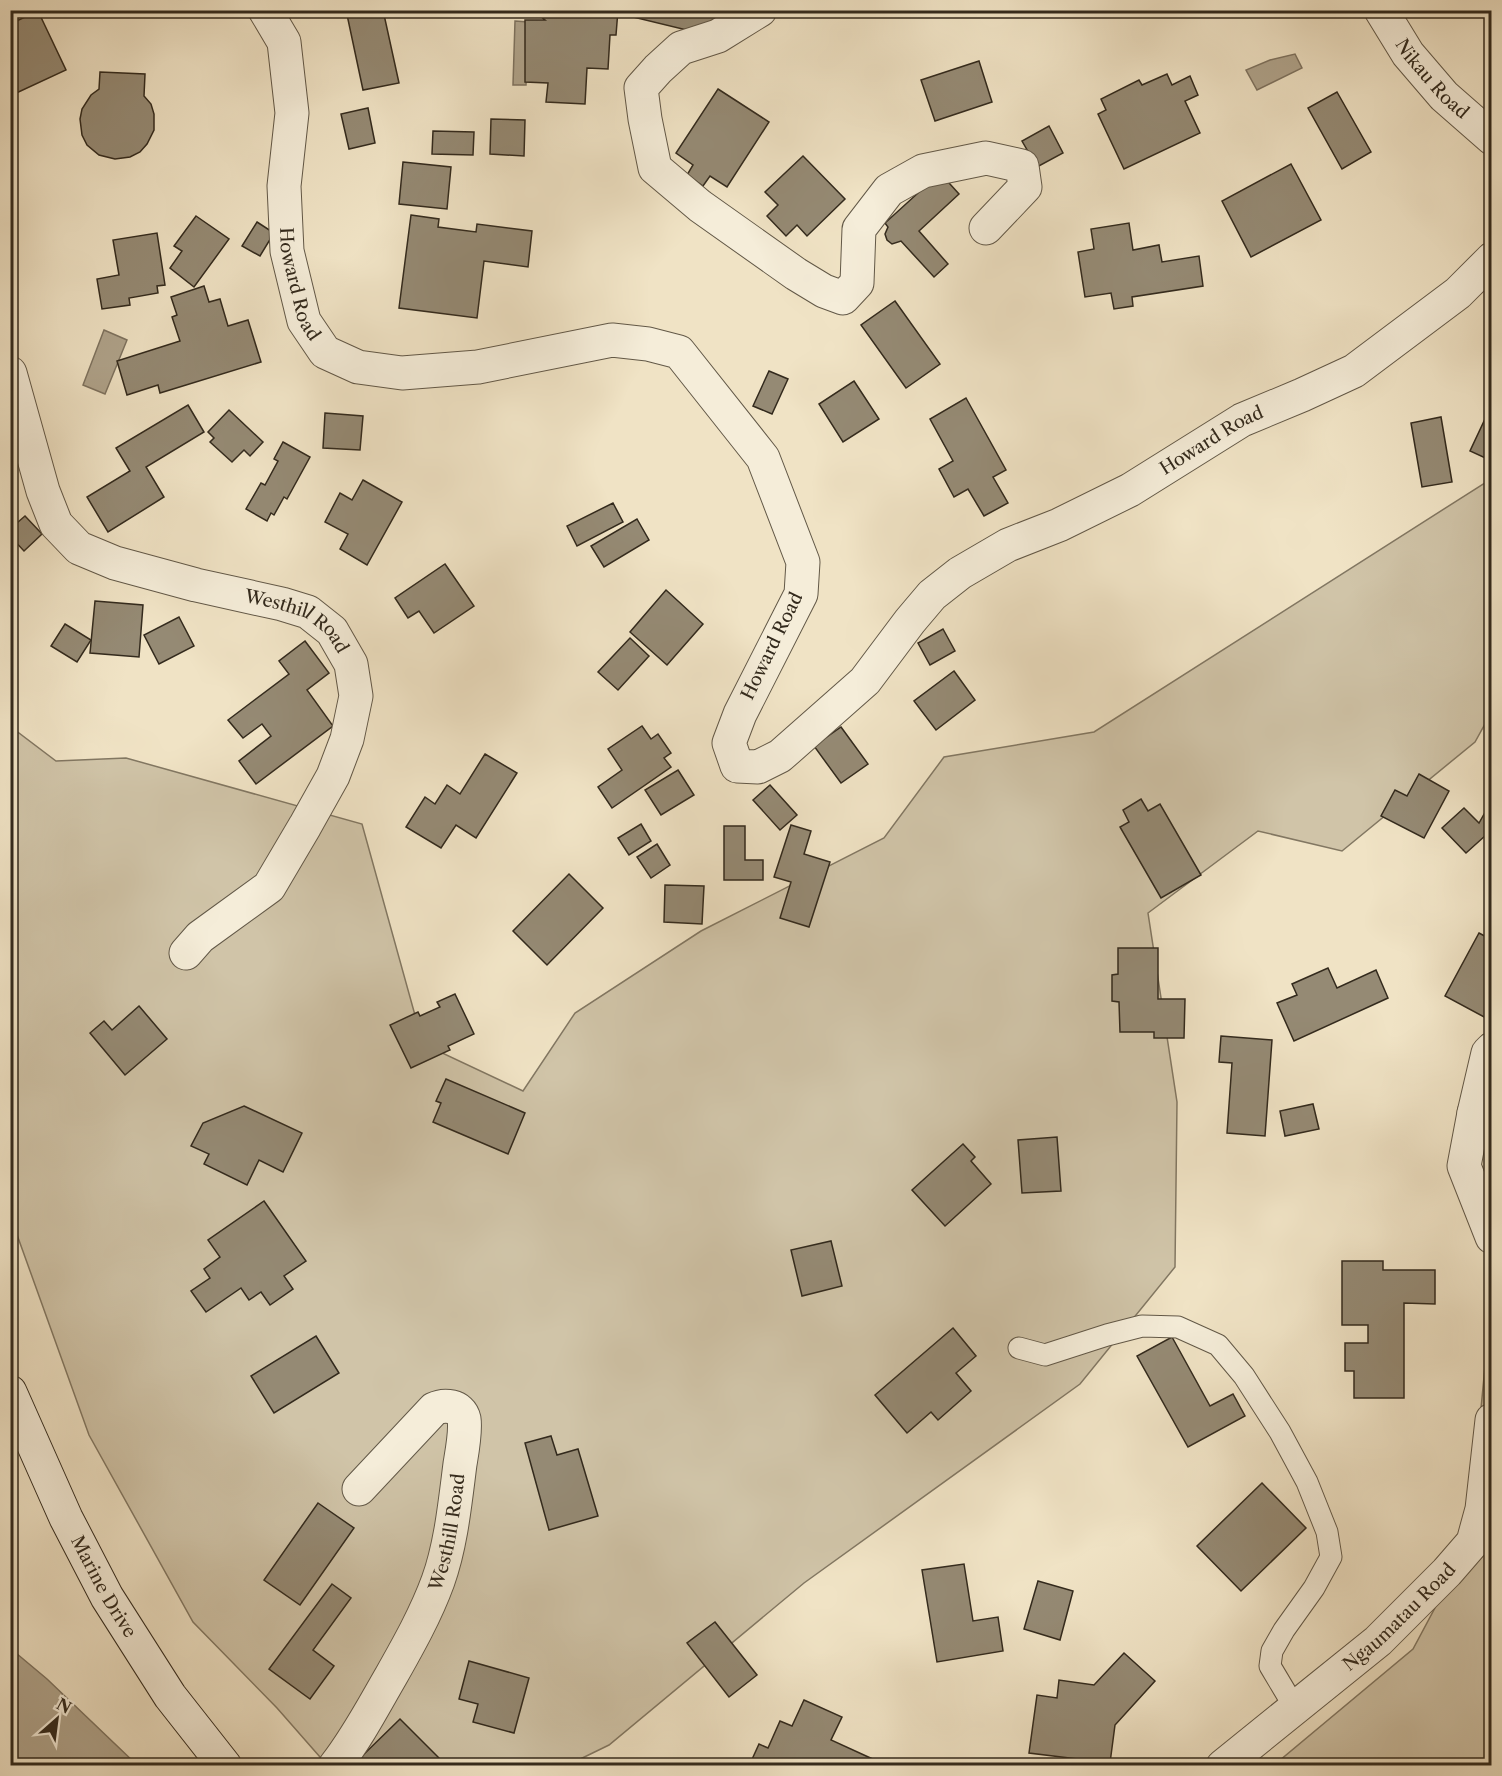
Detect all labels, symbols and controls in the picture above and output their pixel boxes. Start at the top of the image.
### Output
street label: Nikau Road [1390,35,1473,124]
street label: Howard Road [275,227,325,345]
street label: Howard Road [1156,401,1267,480]
street label: Westhill Road [242,585,353,657]
street label: Howard Road [736,589,808,703]
street label: Westhill Road [424,1472,470,1595]
street label: Marine Drive [66,1532,141,1642]
street label: Ngaumatau Road [1339,1559,1460,1676]
north arrow [27,1689,87,1749]
text: N [53,1694,75,1718]

